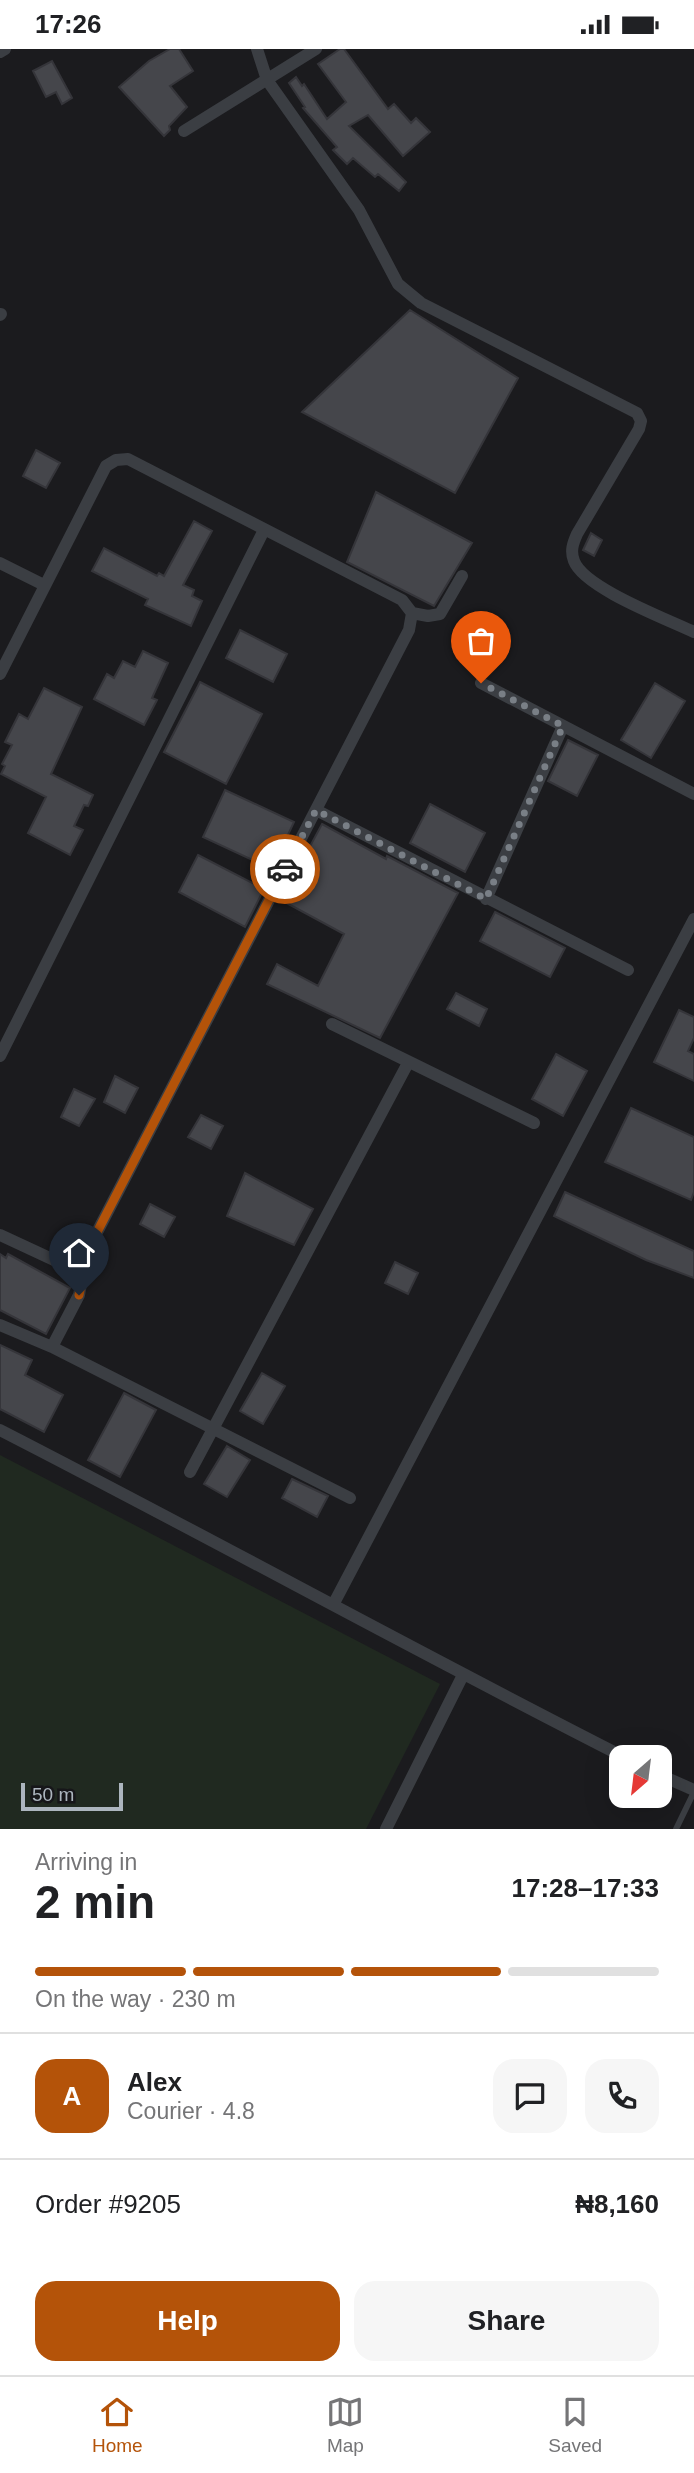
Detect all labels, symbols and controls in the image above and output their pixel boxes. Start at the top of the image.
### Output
text: 17:26 [35,9,102,39]
pin [451,611,511,683]
icon: bag [462,622,500,660]
courier [250,834,320,904]
icon: car [266,850,304,888]
pin [49,1223,109,1295]
icon: home [60,1234,98,1272]
north arrow [609,1745,672,1808]
map controls [609,1745,672,1808]
scale bar [21,1780,122,1812]
text: 50 m [32,1784,74,1805]
text: Arriving in [35,1849,137,1875]
text: 17:28–17:33 [512,1873,659,1903]
text: 2 min [35,1876,155,1928]
text: On the way · 230 m [35,1986,236,2012]
button: chat [493,2059,567,2133]
button: phone [585,2059,659,2133]
text: Alex [127,2067,182,2097]
text: A [63,2081,81,2111]
text: Courier · 4.8 [127,2098,255,2124]
text: Order #9205 [35,2189,181,2219]
text: ₦8,160 [575,2189,659,2219]
button: Help [35,2281,340,2361]
button: Share [354,2281,659,2361]
tab: Home [92,2393,143,2457]
tab: Map [326,2393,364,2457]
tab: Saved [548,2393,602,2457]

